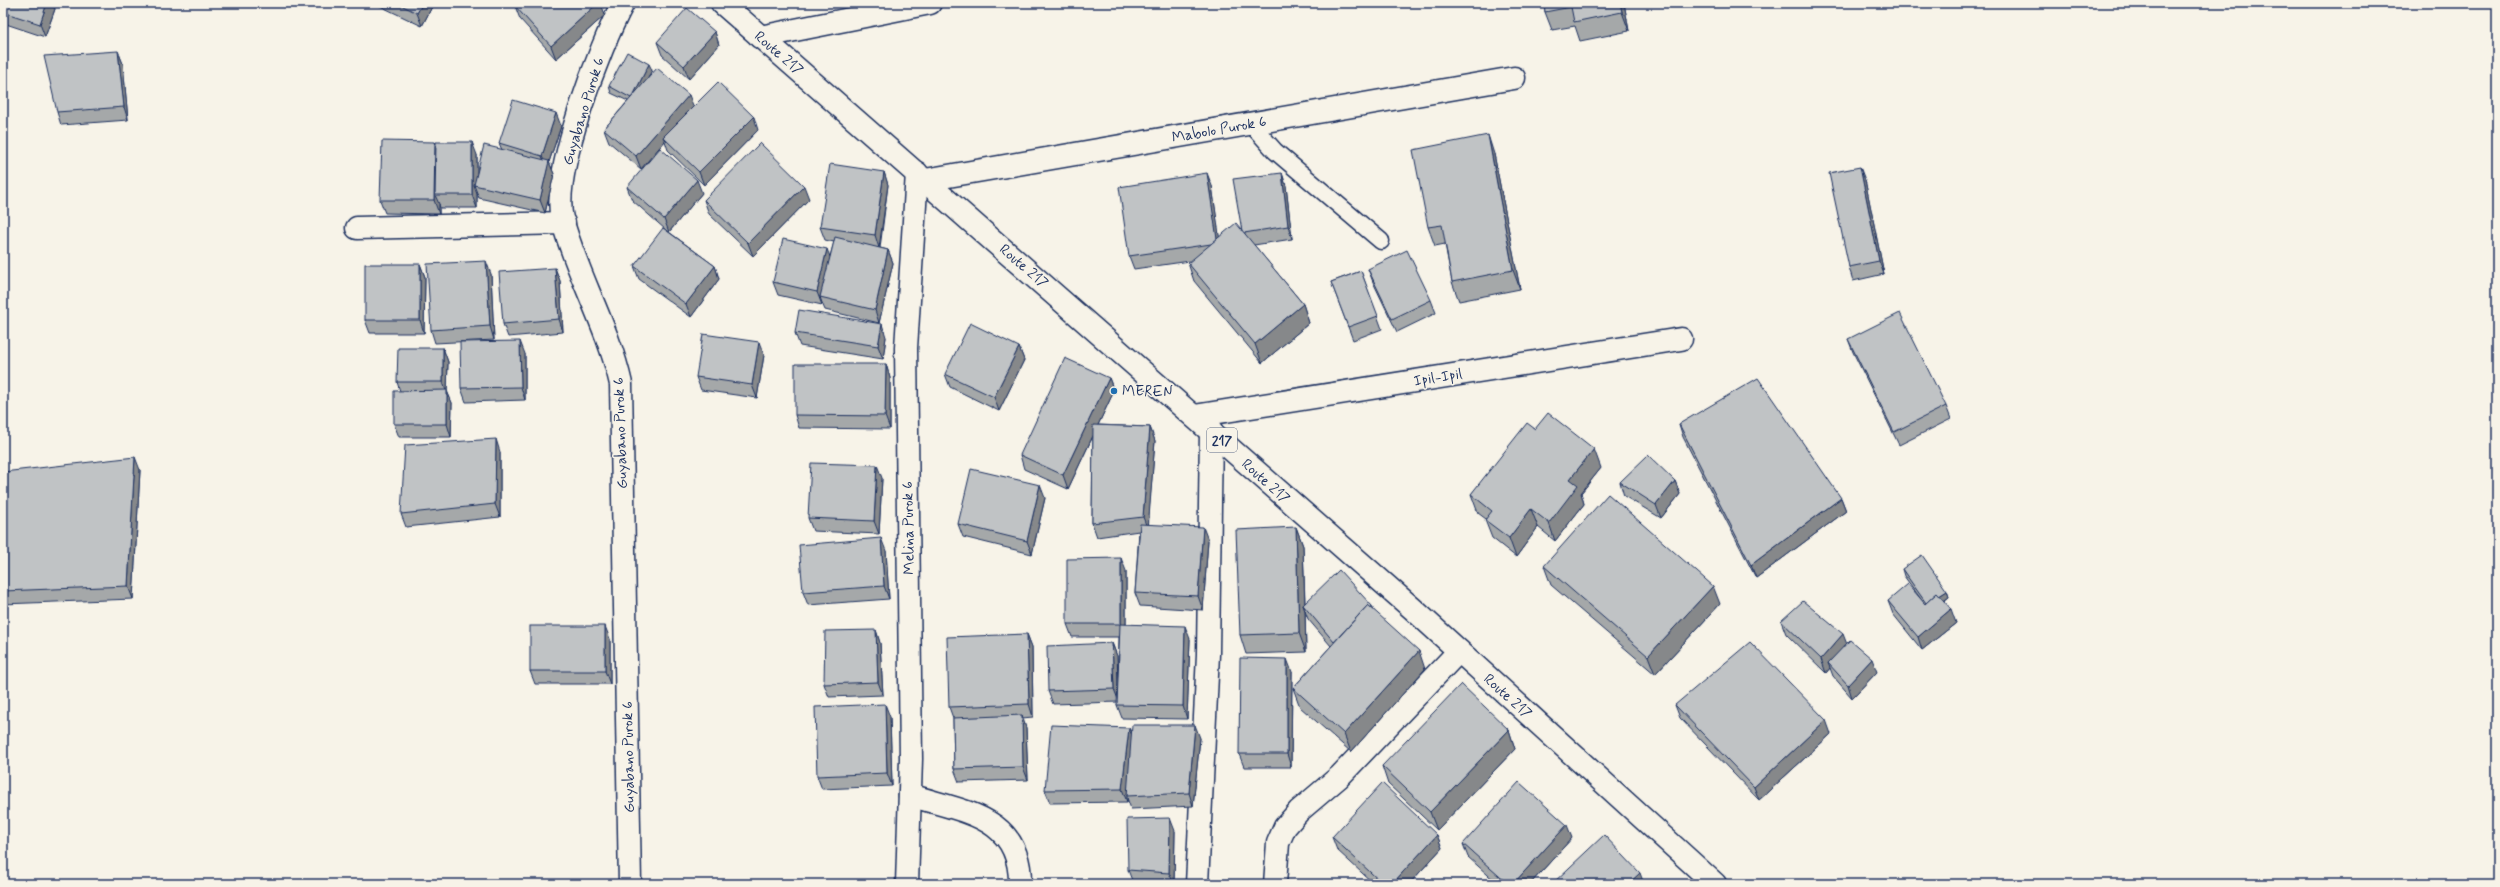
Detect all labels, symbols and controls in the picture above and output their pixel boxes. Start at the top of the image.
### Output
street label: Route 217 [750,27,807,81]
street label: Guyabano Purok 6 [558,55,610,168]
street label: Mabolo Purok 6 [1170,112,1268,148]
street label: Route 217 [995,240,1052,294]
street label: Ipil-Ipil [1412,364,1464,392]
street label: Guyabano Purok 6 [609,376,633,489]
place label: MEREN [1122,382,1173,402]
marker: MEREN [1109,386,1119,396]
road number: 217 [1207,428,1237,452]
street label: Route 217 [1237,455,1294,509]
street label: Melina Purok 6 [898,481,920,575]
street label: Route 217 [1479,670,1536,724]
street label: Guyabano Purok 6 [618,701,640,813]

